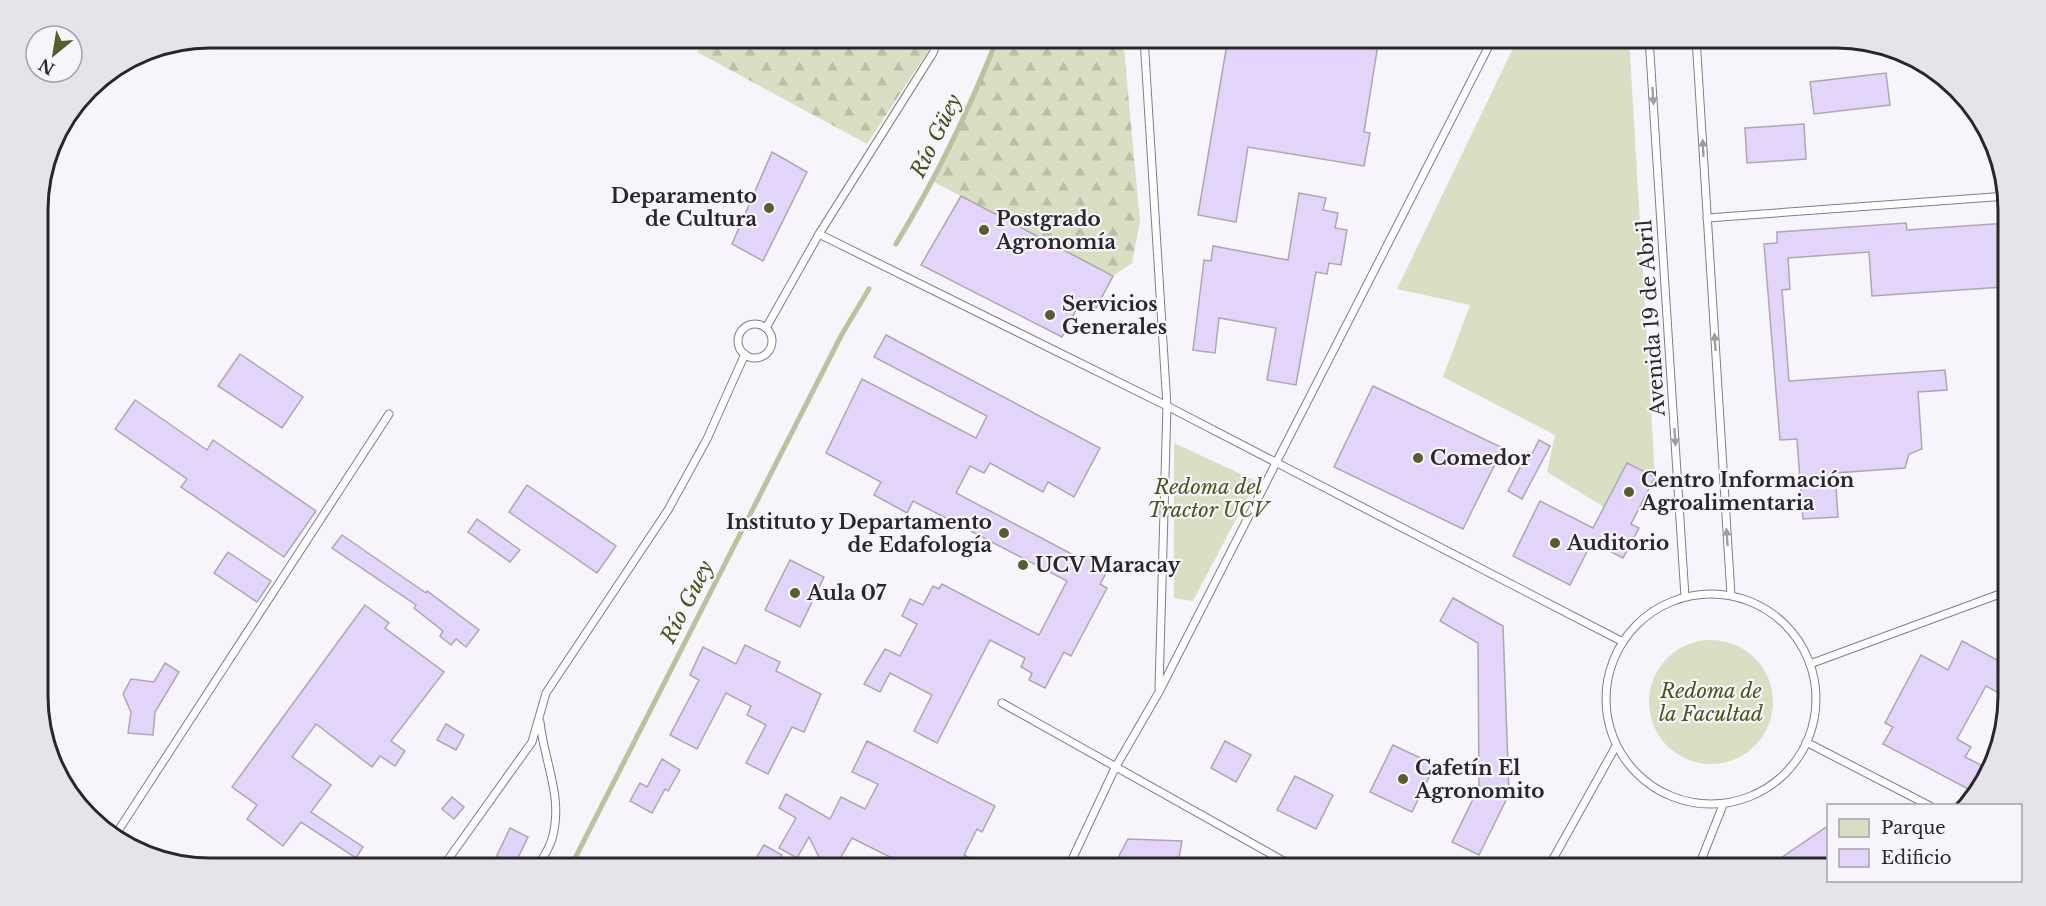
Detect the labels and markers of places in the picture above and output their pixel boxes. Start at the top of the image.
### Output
place label: Deparamento de Cultura [611,184,758,231]
marker: Deparamento de Cultura [762,201,776,215]
place label: Postgrado Agronomía [995,207,1117,254]
marker: Postgrado Agronomía [977,223,991,237]
place label: Servicios Generales [1062,292,1167,339]
marker: Servicios Generales [1043,308,1057,322]
place label: Comedor [1430,446,1531,470]
marker: Comedor [1411,451,1425,465]
place label: Centro Información Agroalimentaria [1640,468,1855,515]
marker: Centro Información Agroalimentaria [1622,485,1636,499]
place label: Instituto y Departamento de Edafología [726,510,993,557]
marker: Instituto y Departamento de Edafología [997,526,1011,540]
place label: Auditorio [1566,531,1669,555]
marker: Auditorio [1548,536,1562,550]
place label: UCV Maracay [1035,553,1182,577]
marker: UCV Maracay [1016,558,1030,572]
place label: Aula 07 [806,581,887,605]
marker: Aula 07 [788,586,802,600]
place label: Cafetín El Agronomito [1414,756,1544,803]
marker: Cafetín El Agronomito [1396,772,1410,786]

